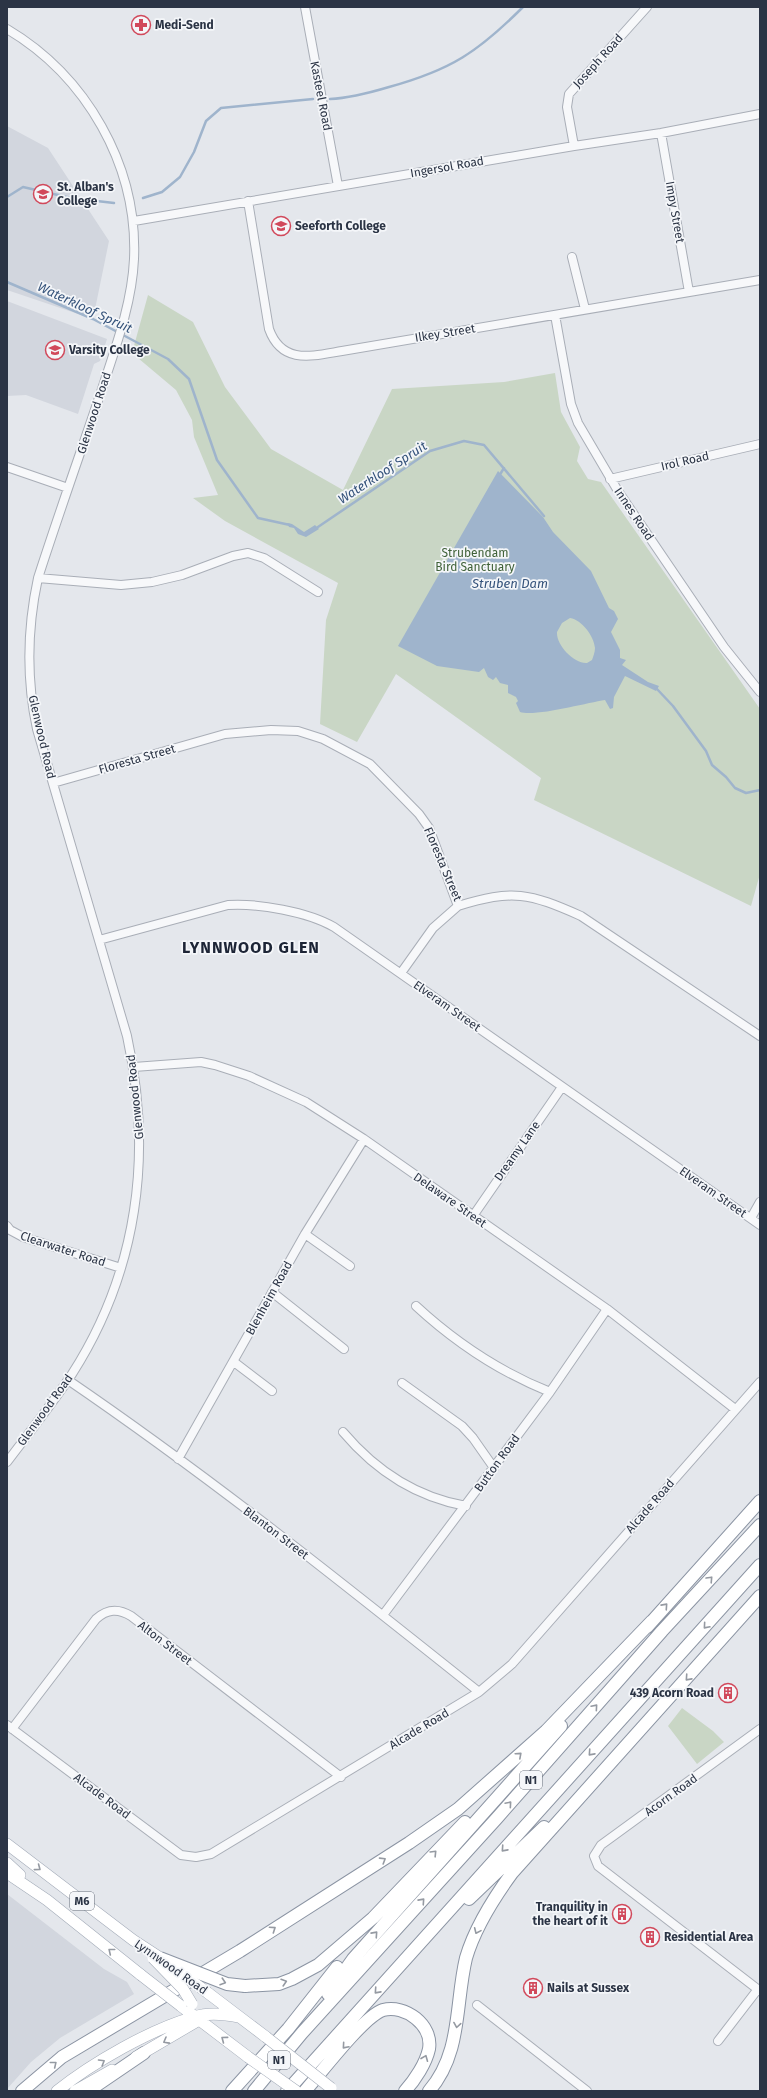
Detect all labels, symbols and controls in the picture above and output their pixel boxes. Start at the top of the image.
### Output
pharmacy icon: Medi-Send [130,14,152,36]
place label: Medi-Send [155,18,214,32]
street label: Joseph Road [570,31,626,91]
street label: Kasteel Road [307,60,335,132]
street label: Ingersol Road [409,154,485,180]
place label: St. Alban's College [57,180,114,208]
street label: Impy Street [663,180,687,245]
school or university icon: St. Alban's College [32,183,54,205]
school or university icon: Seeforth College [270,215,292,237]
place label: Seeforth College [295,219,386,233]
water label: Waterkloof Spruit [35,279,135,336]
street label: Ilkey Street [414,321,477,345]
school or university icon: Varsity College [44,339,66,361]
place label: Varsity College [68,343,150,357]
street label: Glenwood Road [74,370,114,456]
water label: Waterkloof Spruit [335,438,430,507]
street label: Irol Road [659,449,711,473]
street label: Innes Road [611,485,657,543]
park label: Strubendam Bird Sanctuary [435,546,515,574]
water label: Struben Dam [471,576,548,591]
street label: Glenwood Road [26,694,58,780]
street label: Floresta Street [97,741,178,777]
street label: Floresta Street [421,825,465,904]
district label: LYNNWOOD GLEN [182,938,320,957]
street label: Elveram Street [411,978,484,1035]
street label: Glenwood Road [124,1054,146,1140]
street label: Dreamy Lane [491,1118,543,1184]
street label: Elveram Street [677,1164,750,1221]
street label: Delaware Street [411,1170,490,1231]
street label: Clearwater Road [19,1229,107,1269]
street label: Blenheim Road [243,1259,295,1337]
street label: Glenwood Road [14,1371,76,1449]
street label: Button Road [471,1432,523,1494]
street label: Alcade Road [623,1476,677,1536]
street label: Blanton Street [241,1504,312,1563]
one-way arrow [706,1576,713,1584]
one-way arrow [660,1604,667,1611]
street label: Alton Street [135,1618,195,1668]
one-way arrow [704,1621,711,1629]
one-way arrow [685,1673,692,1680]
building icon: 439 Acorn Road [717,1682,739,1704]
place label: 439 Acorn Road [630,1686,714,1700]
one-way arrow [591,1704,598,1712]
street label: Alcade Road [387,1706,451,1752]
one-way arrow [588,1748,596,1756]
one-way arrow [514,1752,522,1760]
street label: Alcade Road [71,1770,133,1822]
road number: N1 [520,1771,542,1789]
street label: Acorn Road [642,1771,700,1819]
one-way arrow [505,1802,512,1809]
one-way arrow [501,1845,508,1852]
one-way arrow [429,1850,437,1858]
one-way arrow [379,1857,386,1864]
one-way arrow [34,1863,41,1870]
road number: M6 [70,1892,94,1910]
one-way arrow [417,1898,425,1906]
place label: Tranquility in the heart of it [533,1900,608,1928]
building icon: Tranquility in the heart of it [611,1903,633,1925]
one-way arrow [269,1926,276,1934]
building icon: Residential Area [639,1926,661,1948]
one-way arrow [473,1927,481,1934]
place label: Residential Area [664,1930,754,1944]
one-way arrow [370,1932,377,1939]
street label: Lynnwood Road [132,1937,210,1997]
one-way arrow [108,1949,115,1956]
one-way arrow [219,1977,226,1986]
building icon: Nails at Sussex [522,1977,544,1999]
one-way arrow [280,1978,287,1987]
place label: Nails at Sussex [547,1981,630,1995]
one-way arrow [375,1986,382,1994]
one-way arrow [453,2022,462,2029]
one-way arrow [163,2036,170,2043]
one-way arrow [221,2036,228,2043]
one-way arrow [343,2041,350,2048]
road number: N1 [268,2051,290,2069]
one-way arrow [421,2054,429,2061]
one-way arrow [98,2059,105,2067]
one-way arrow [49,2061,56,2068]

